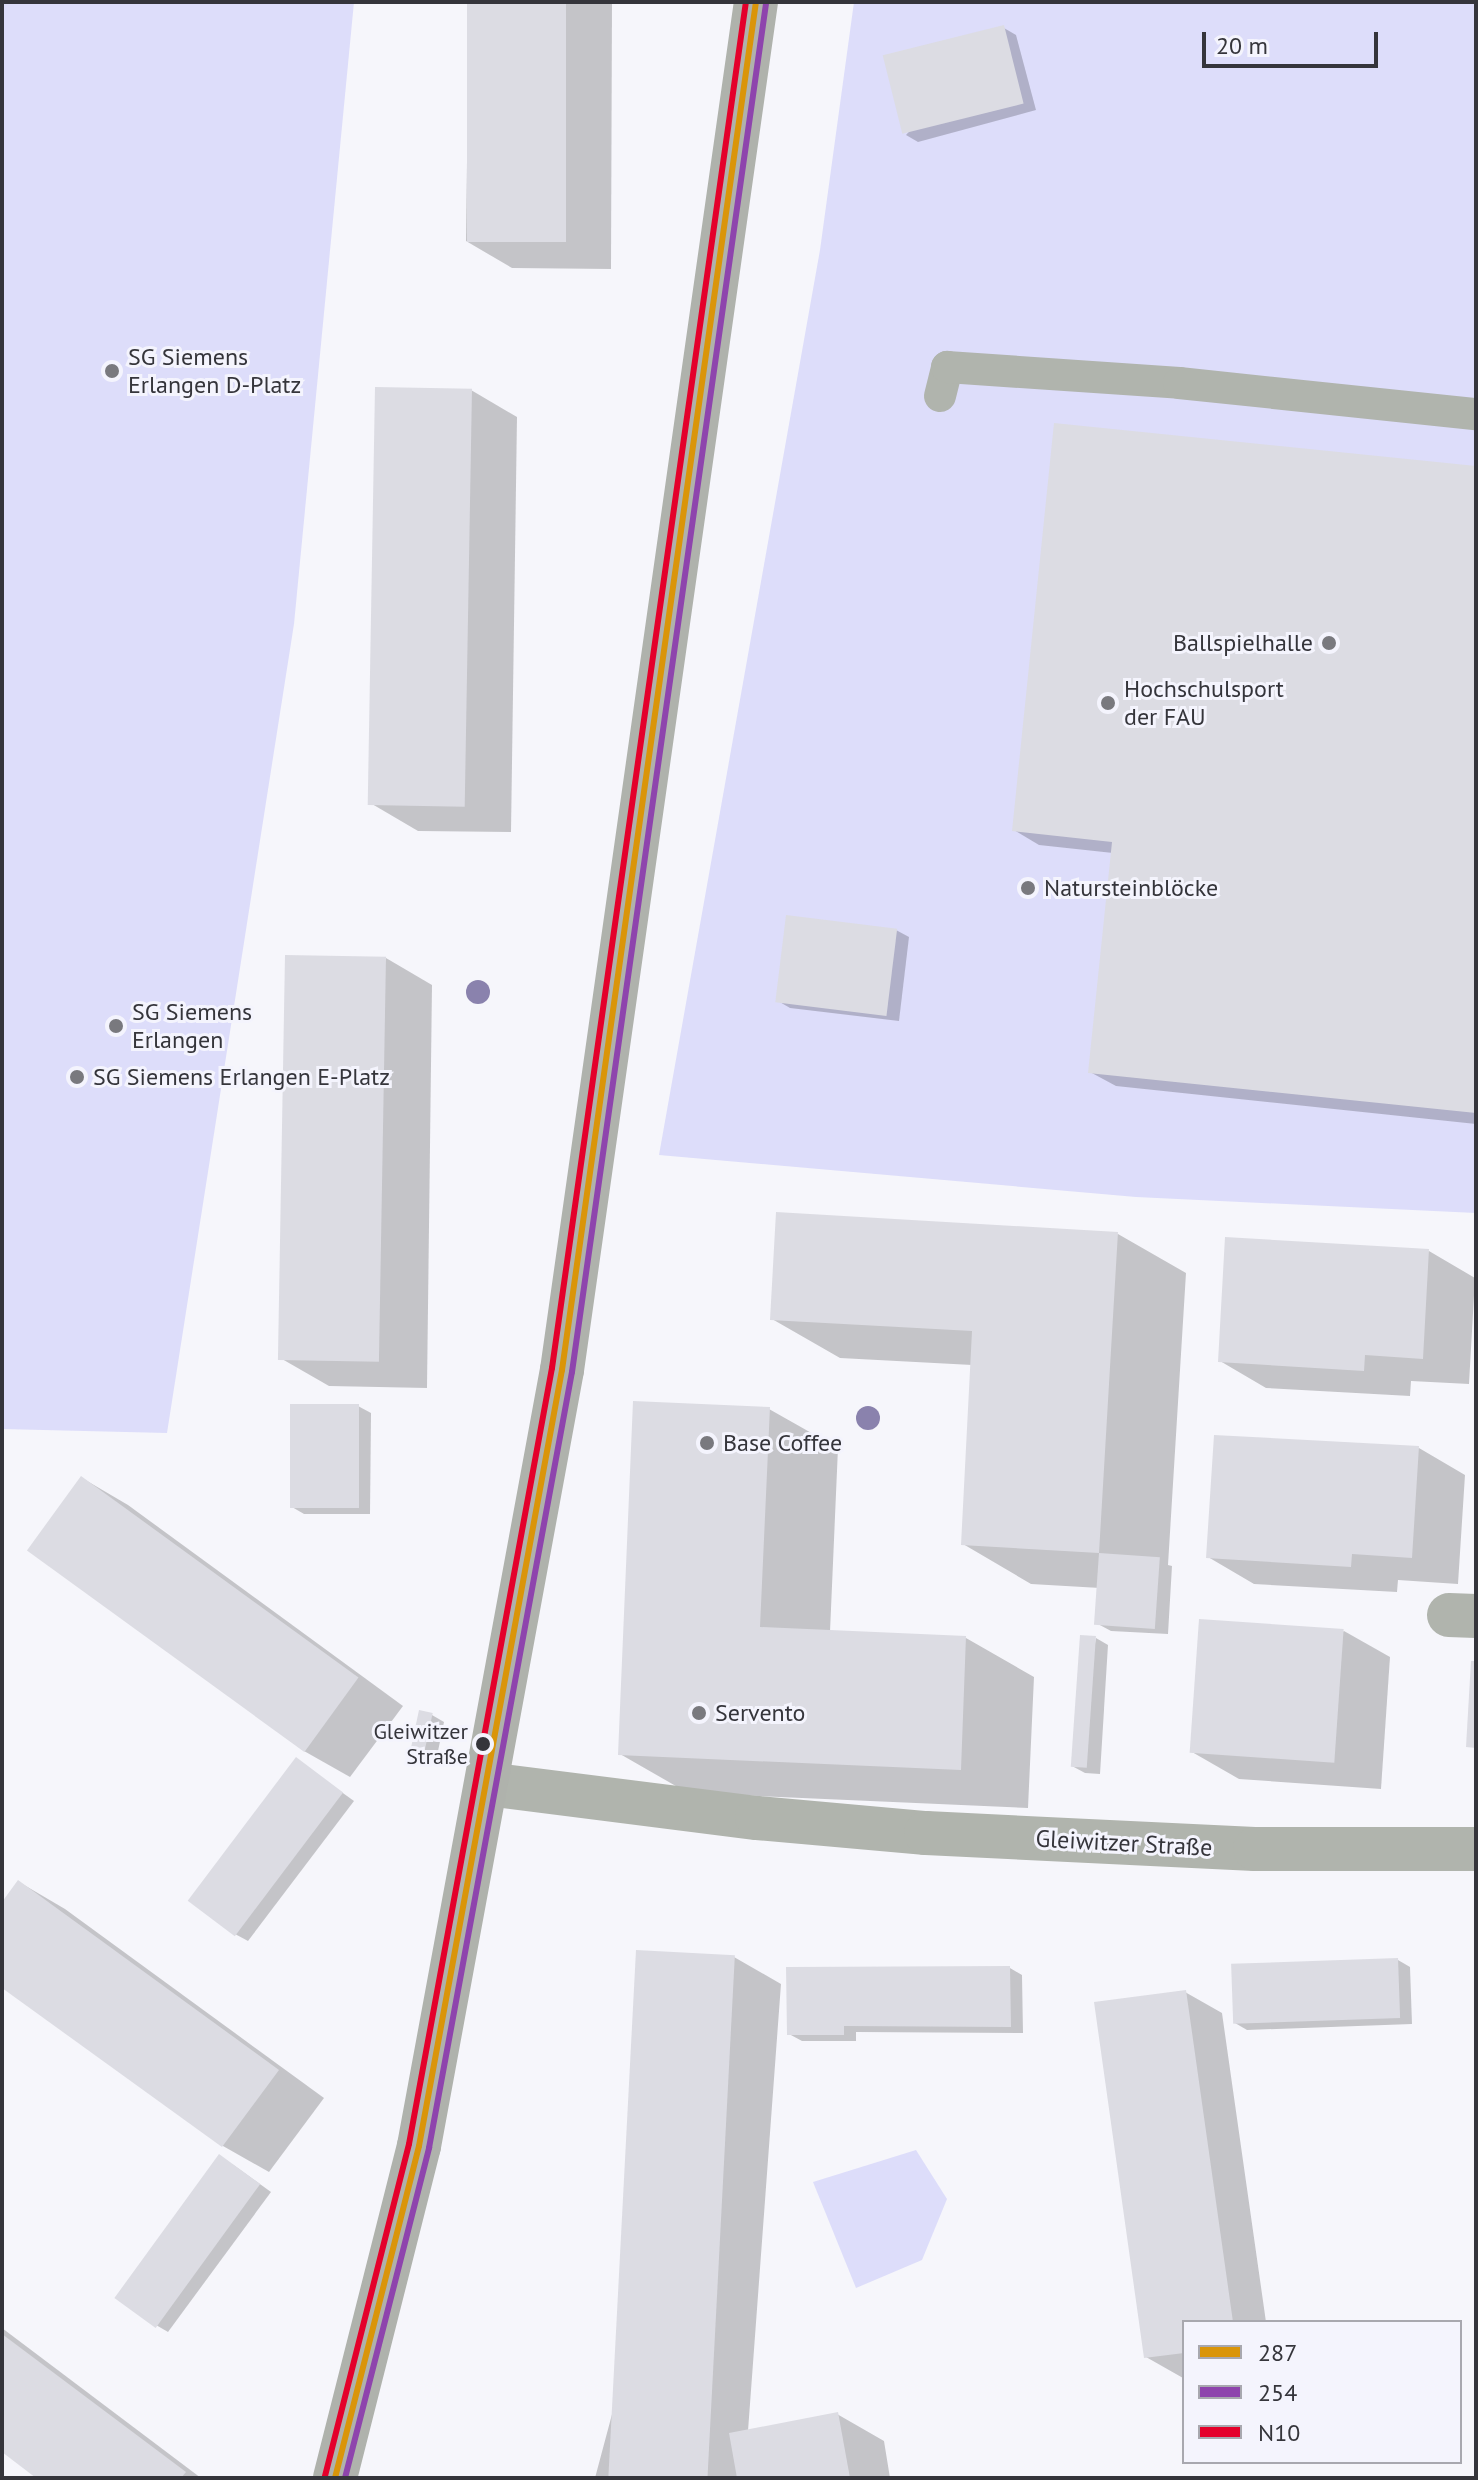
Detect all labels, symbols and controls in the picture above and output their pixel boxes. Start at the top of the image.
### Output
scale bar [1206,16,1382,66]
text: 20 m [1216,30,1268,61]
place label: SG Siemens Erlangen D-Platz [128,343,301,399]
marker: SG Siemens Erlangen D-Platz [103,362,121,380]
place label: Ballspielhalle [1173,629,1313,657]
marker: Ballspielhalle [1320,634,1338,652]
place label: Hochschulsport der FAU [1124,675,1284,731]
marker: Hochschulsport der FAU [1099,694,1117,712]
place label: Natursteinblöcke [1044,874,1218,902]
marker: Natursteinblöcke [1019,879,1037,897]
place label: SG Siemens Erlangen [132,998,252,1054]
marker: SG Siemens Erlangen [107,1017,125,1035]
place label: SG Siemens Erlangen E-Platz [93,1063,390,1091]
marker: SG Siemens Erlangen E-Platz [68,1068,86,1086]
place label: Base Coffee [723,1429,842,1457]
marker: Base Coffee [698,1434,716,1452]
place label: Servento [715,1699,805,1727]
marker: Servento [690,1704,708,1722]
place label: Gleiwitzer Straße [373,1718,468,1770]
marker: Gleiwitzer Straße [475,1736,491,1752]
street label: Gleiwitzer Straße [1035,1824,1213,1862]
legend [1182,2320,1462,2464]
text: 287 [1258,2337,1297,2368]
text: 254 [1258,2377,1297,2408]
text: N10 [1258,2417,1300,2448]

